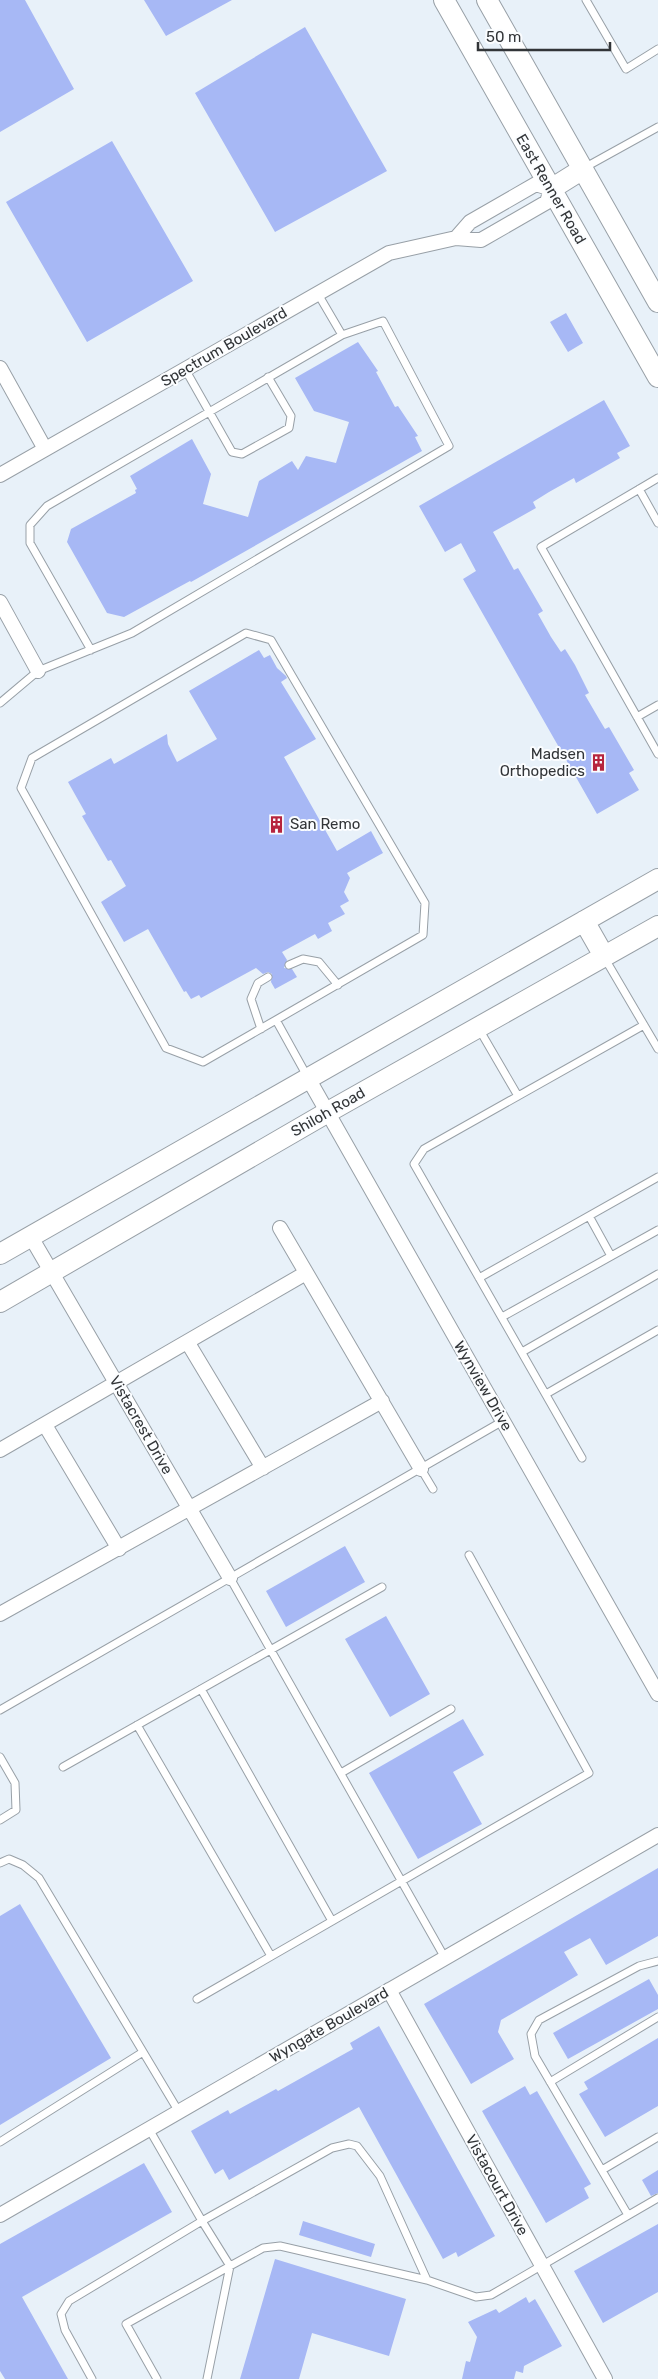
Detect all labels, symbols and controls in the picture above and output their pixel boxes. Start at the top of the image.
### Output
scale bar [478,20,610,52]
text: 50 m [486,28,521,46]
street label: East Renner Road [512,131,590,247]
street label: Spectrum Boulevard [158,304,290,390]
place label: Madsen Orthopedics [500,745,585,780]
building icon: Madsen Orthopedics [589,753,609,773]
building icon: San Remo [266,814,286,834]
place label: San Remo [290,815,360,833]
street label: Shiloh Road [288,1084,368,1140]
street label: Wynview Drive [450,1338,516,1434]
street label: Vistacrest Drive [106,1373,176,1477]
street label: Wyngate Boulevard [266,1984,392,2066]
street label: Vistacourt Drive [462,2131,532,2239]

